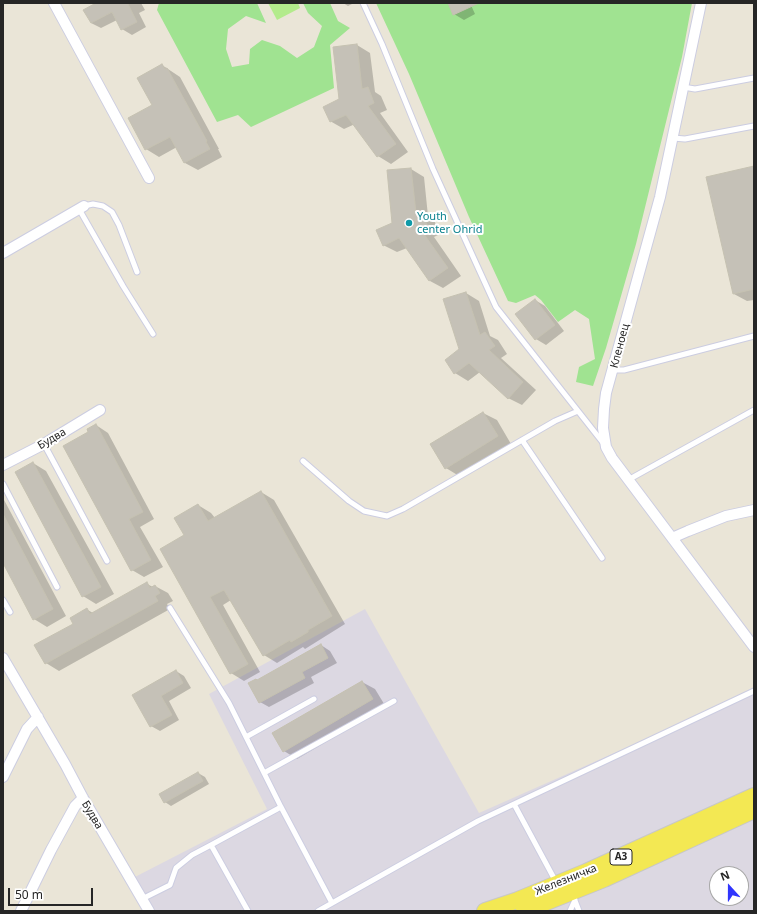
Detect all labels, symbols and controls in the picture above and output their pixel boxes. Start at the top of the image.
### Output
place label: Youth center Ohrid [417,210,482,236]
marker: Youth center Ohrid [404,218,414,228]
street label: Кленоец [608,322,632,370]
street label: Будва [35,426,69,452]
street label: Будва [78,798,106,832]
road number: A3 [610,849,632,865]
street label: Железничка [533,862,599,898]
north arrow [709,866,749,906]
text: N [718,867,732,884]
scale bar [10,880,95,906]
text: 50 m [15,886,43,903]

